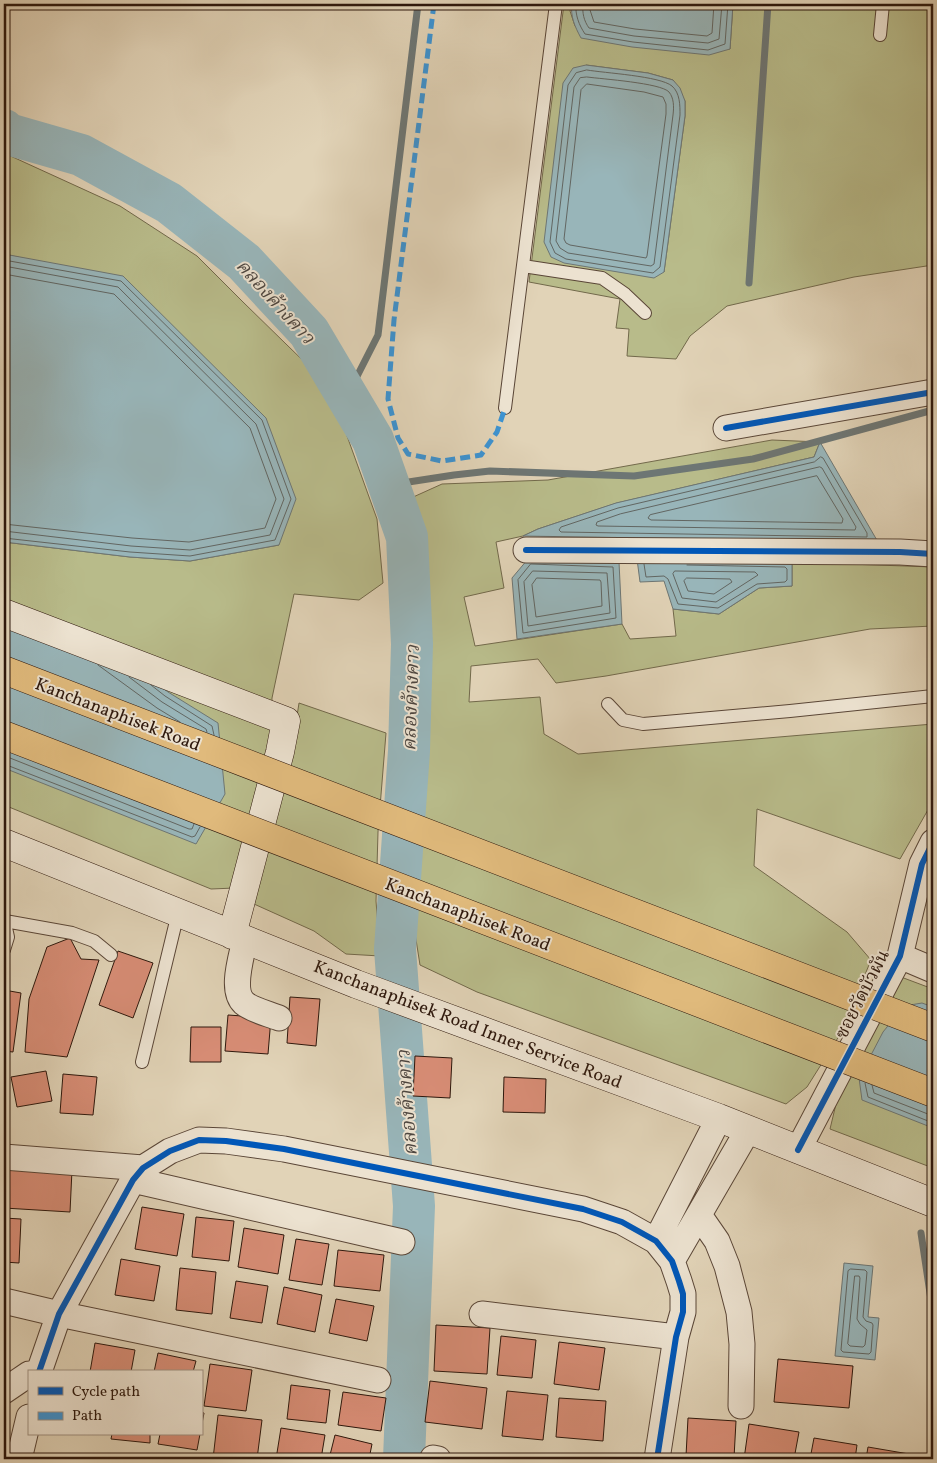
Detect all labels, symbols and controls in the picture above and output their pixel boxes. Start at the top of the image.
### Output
water label: คลองค้างคาว [229,254,320,351]
water label: คลองค้างคาว [397,643,427,752]
street label: Kanchanaphisek Road [31,672,204,759]
street label: Kanchanaphisek Road [381,872,554,959]
street label: ซอยวัดบัวผัน [830,946,897,1044]
street label: Kanchanaphisek Road Inner Service Road [310,955,625,1096]
water label: คลองค้างคาว [391,1048,425,1157]
legend [28,1370,202,1436]
text: Cycle path [72,1382,140,1403]
text: Path [72,1406,102,1427]

